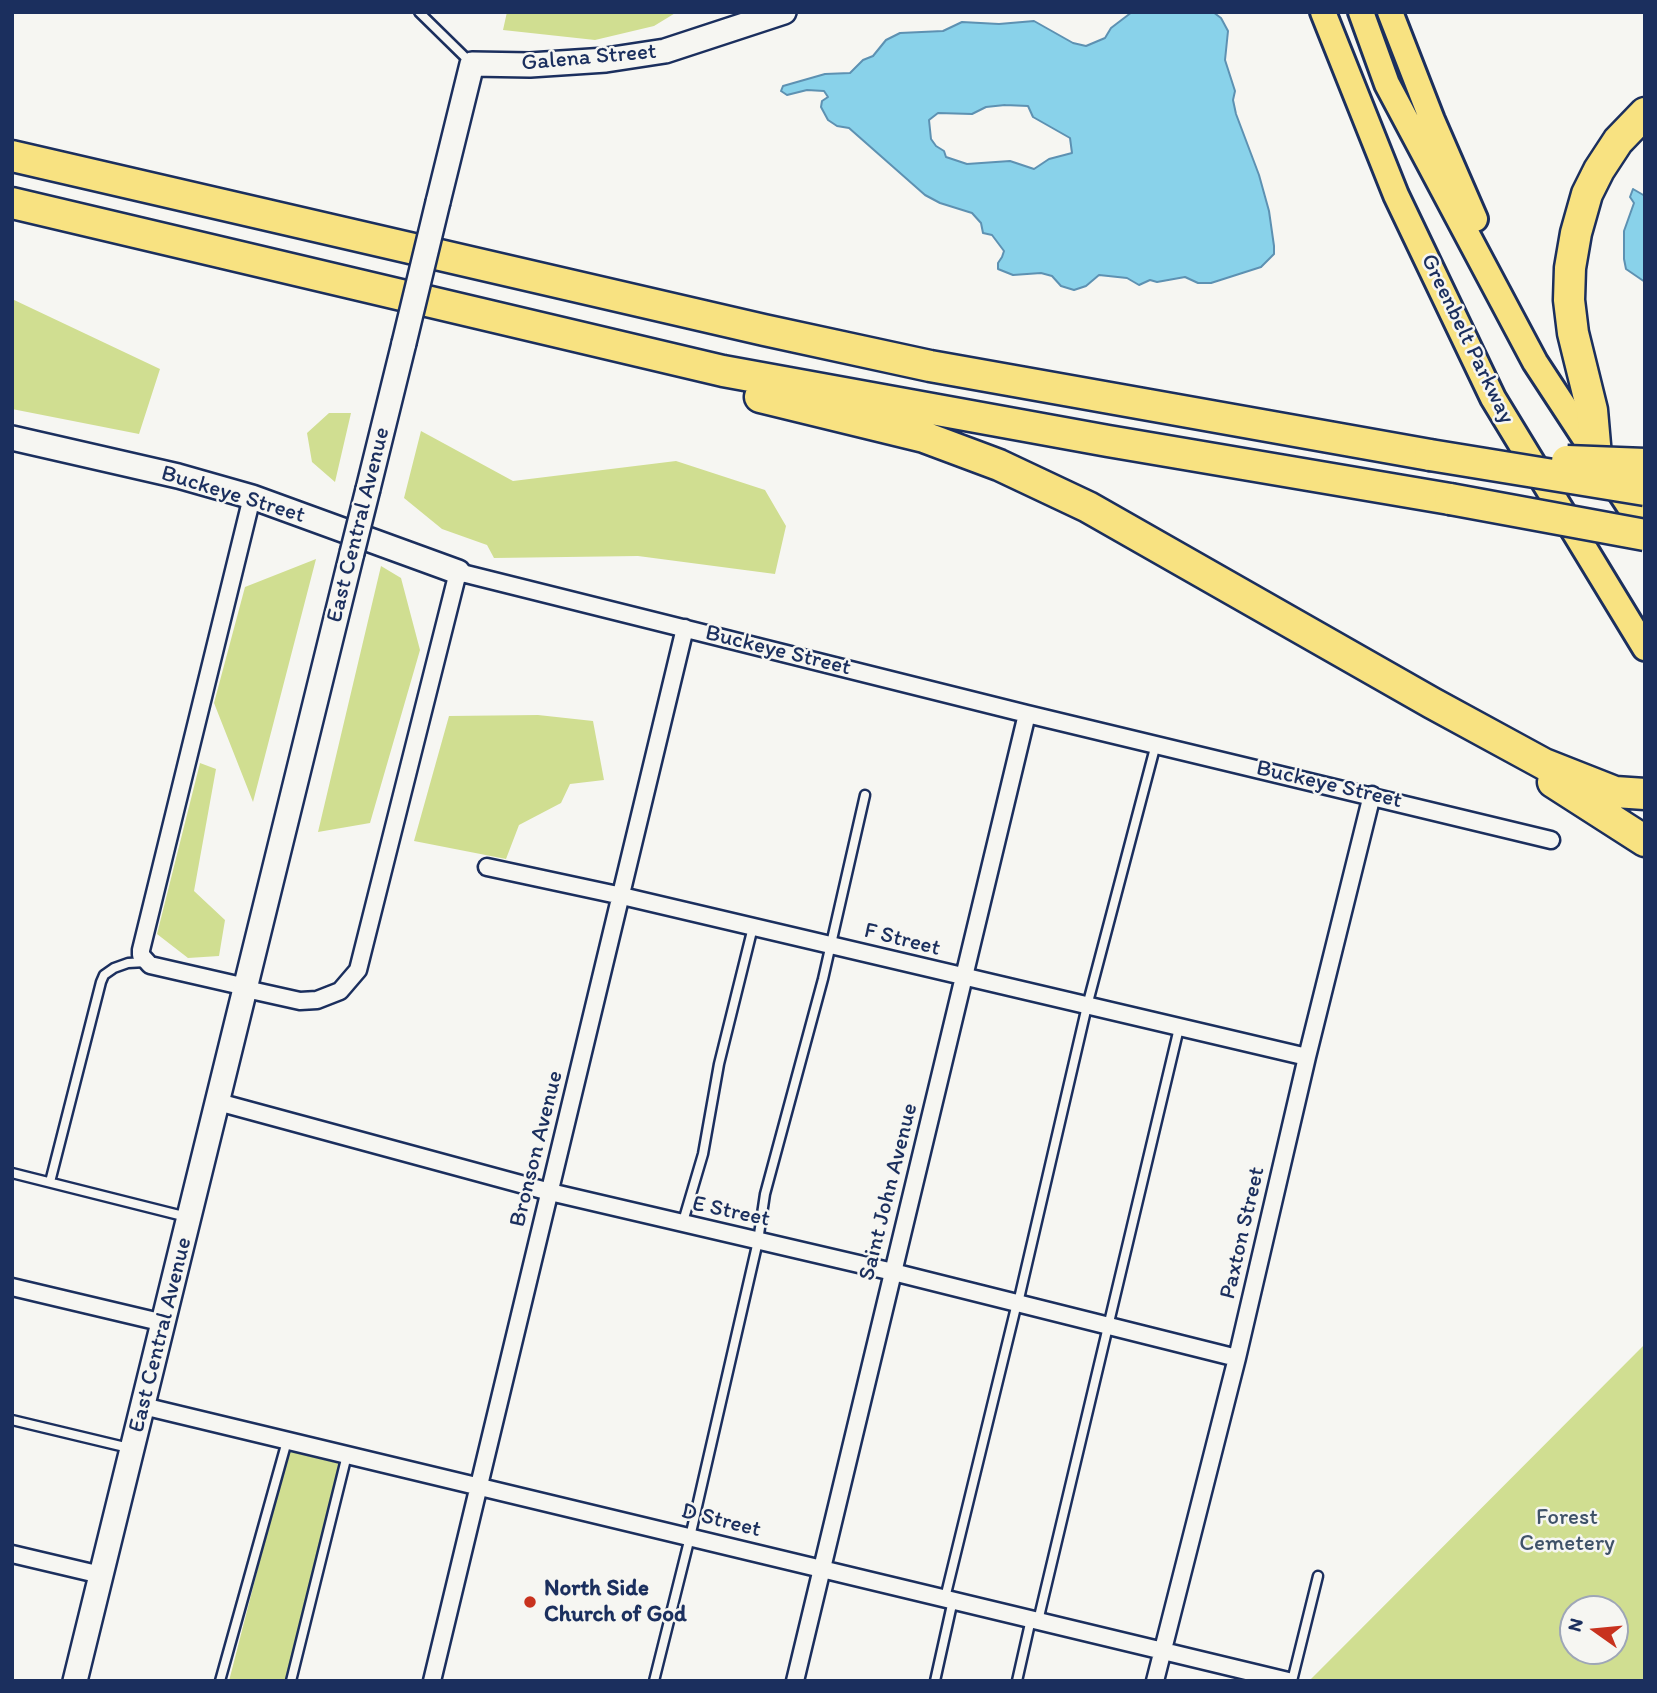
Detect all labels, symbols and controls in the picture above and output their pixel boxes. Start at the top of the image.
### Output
street label: Galena Street [520,38,658,78]
street label: Greenbelt Parkway [1414,250,1520,428]
street label: East Central Avenue [321,425,397,625]
street label: Buckeye Street [158,460,308,530]
street label: Buckeye Street [702,620,854,682]
street label: Buckeye Street [1253,755,1405,815]
street label: F Street [861,917,943,963]
street label: Bronson Avenue [504,1068,570,1230]
street label: Saint John Avenue [854,1100,924,1284]
street label: Paxton Street [1214,1164,1272,1302]
street label: E Street [690,1190,772,1234]
street label: East Central Avenue [123,1235,199,1435]
street label: D Street [678,1498,764,1544]
park label: Forest Cemetery [1519,1504,1615,1558]
place label: North Side Church of God [544,1575,687,1629]
marker: North Side Church of God [522,1594,538,1610]
north arrow [1559,1595,1629,1665]
text: N [1562,1616,1588,1634]

